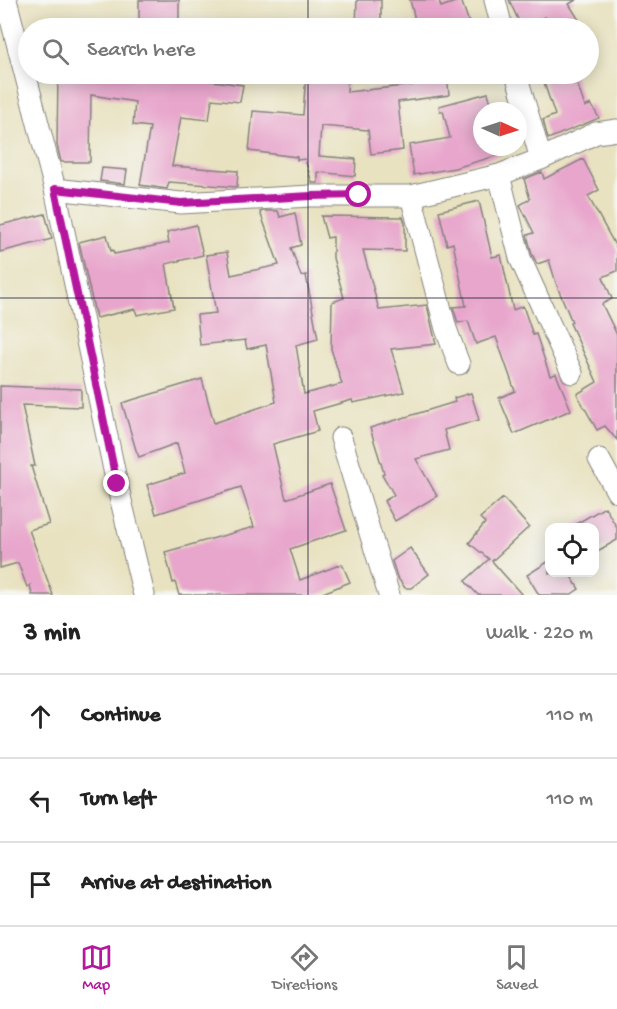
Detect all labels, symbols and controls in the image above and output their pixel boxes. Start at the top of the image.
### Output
search box [18,18,599,84]
icon: search [39,35,72,68]
text: Search here [87,38,195,64]
north arrow [473,102,527,156]
route start [345,181,371,207]
route end [103,470,129,496]
map controls [545,523,599,577]
button: locate [545,523,599,577]
text: 3 min [24,619,80,650]
text: Walk · 220 m [486,623,593,646]
icon: ahead [24,700,57,733]
text: Continue [81,703,161,729]
text: 110 m [547,705,593,728]
icon: left [24,784,57,817]
text: Turn left [81,787,155,813]
text: 110 m [547,789,593,812]
icon: arrive [24,868,57,901]
text: Arrive at destination [81,871,271,897]
tab: Map [80,941,113,996]
tab: Directions [272,941,337,996]
tab: Saved [496,941,537,996]

